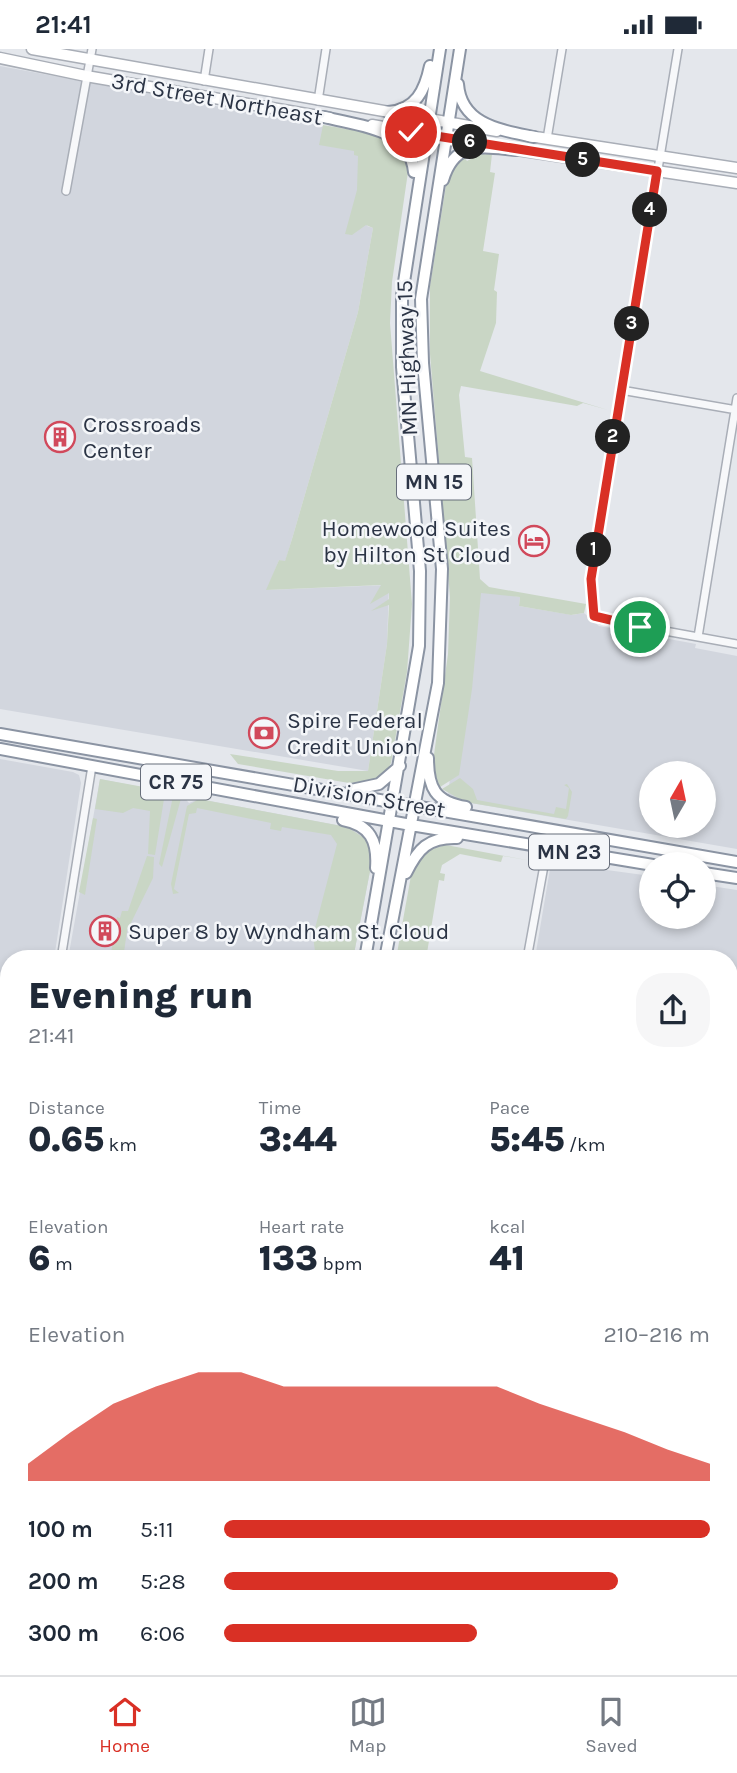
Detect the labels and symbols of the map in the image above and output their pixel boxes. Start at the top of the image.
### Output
street label: 3rd Street Northeast [109,67,325,131]
pin [381,102,441,162]
pin: 6 [452,125,488,159]
pin: 5 [566,143,600,177]
pin: 4 [632,193,668,227]
street label: MN Highway 15 [391,280,423,436]
pin: 3 [614,307,650,341]
place label: Crossroads Center [83,411,201,464]
pin: 2 [596,419,630,455]
building icon: Crossroads Center [43,420,77,454]
road number: MN 15 [397,465,471,499]
place label: Homewood Suites by Hilton St Cloud [322,515,511,568]
hotel icon: Homewood Suites by Hilton St Cloud [517,524,551,558]
pin: 1 [576,533,612,567]
pin [610,597,670,657]
place label: Spire Federal Credit Union [287,707,423,760]
bank icon: Spire Federal Credit Union [247,716,281,750]
north arrow [639,761,716,838]
road number: CR 75 [141,765,211,799]
street label: Division Street [291,770,448,824]
road number: MN 23 [529,835,609,869]
building icon: Super 8 by Wyndham St. Cloud [88,914,122,948]
place label: Super 8 by Wyndham St. Cloud [128,918,449,945]

